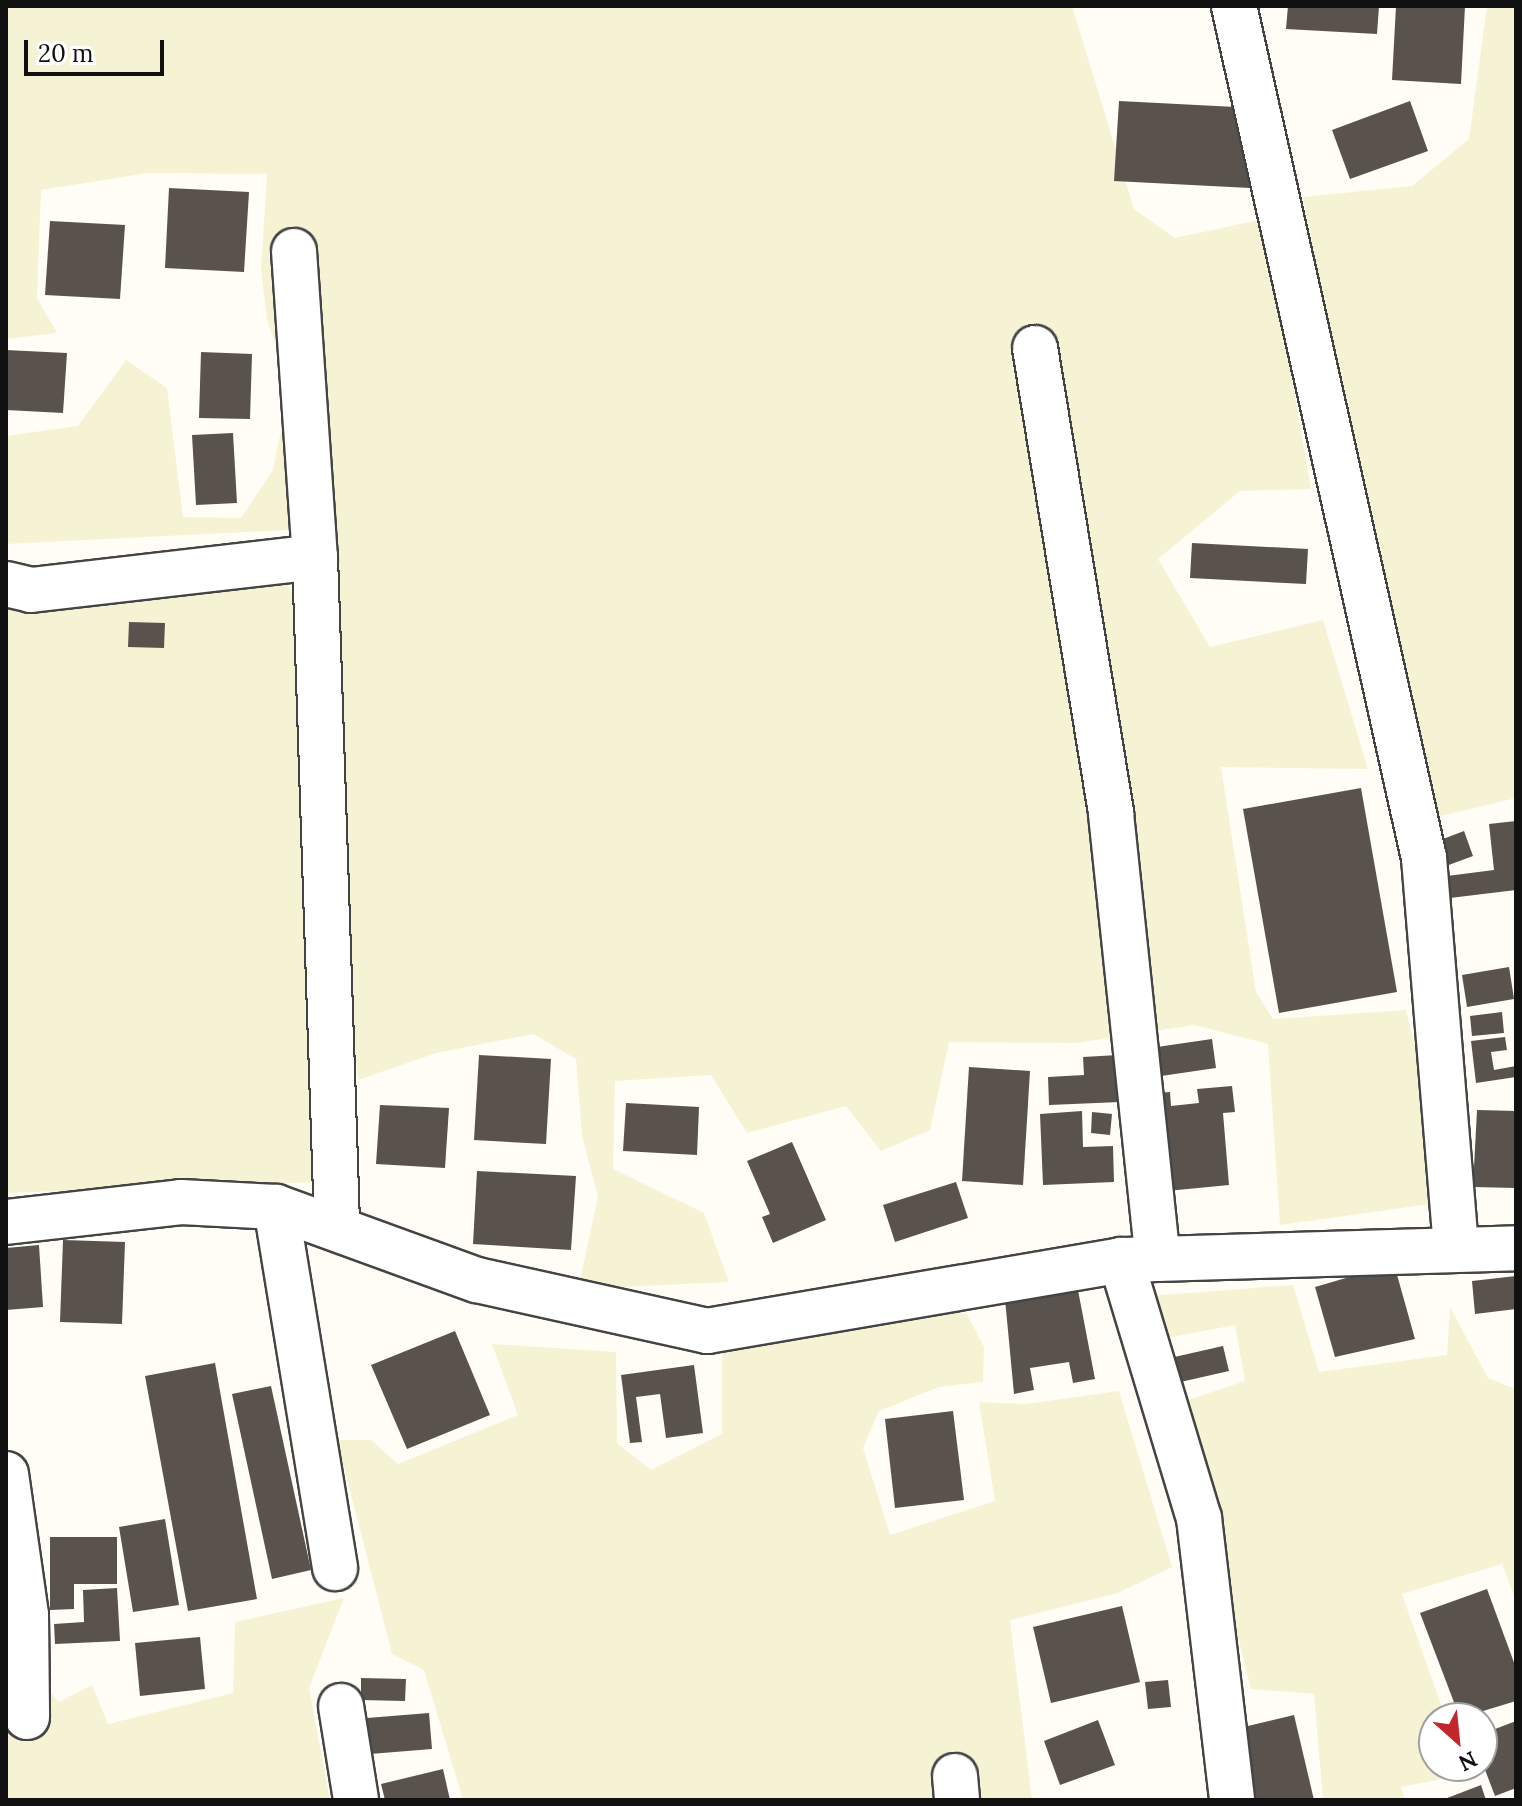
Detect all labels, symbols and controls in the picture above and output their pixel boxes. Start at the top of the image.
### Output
scale bar [28,24,168,74]
text: 20 m [38,38,94,69]
north arrow [1418,1702,1498,1782]
text: N [1454,1745,1482,1778]

